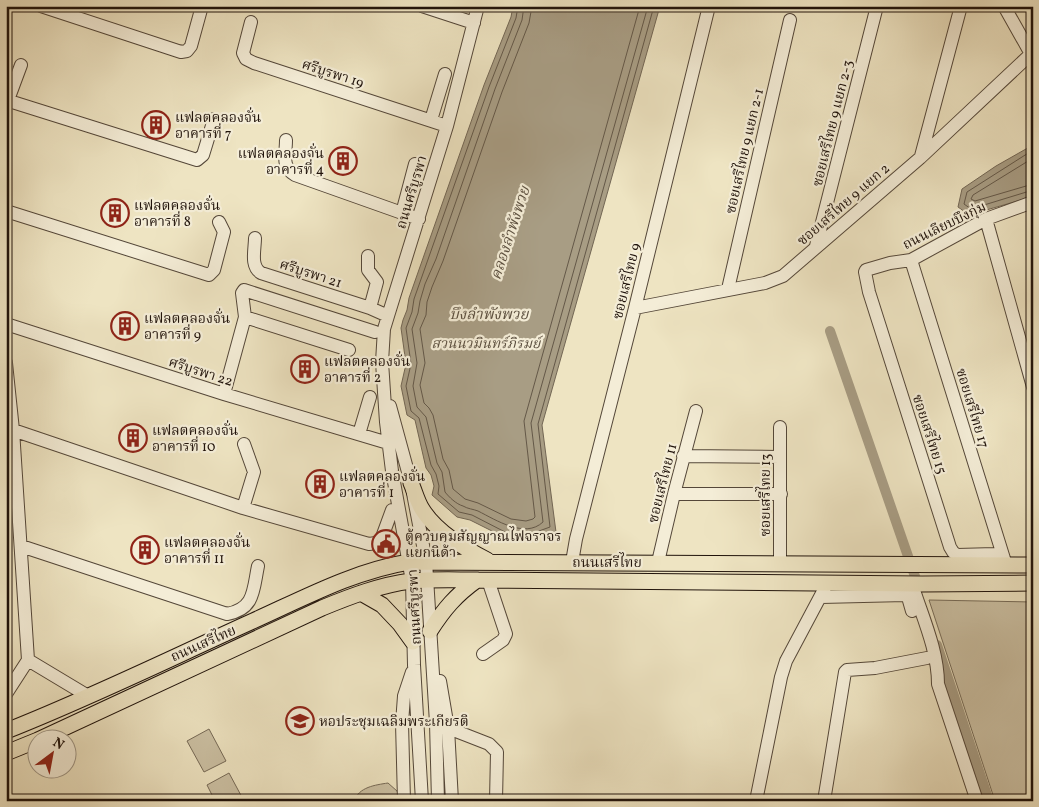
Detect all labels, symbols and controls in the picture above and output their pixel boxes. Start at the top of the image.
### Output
street label: ศรีบูรพา 19 [299,55,366,93]
street label: ซอยเสรีไทย 9 แยก 2-3 [807,58,858,189]
street label: ซอยเสรีไทย 9 แยก 2-1 [720,86,769,216]
place label: แฟลตคลองจั่น อาคารที่ 7 [175,107,261,144]
building icon: แฟลตคลองจั่น อาคารที่ 7 [141,110,171,140]
place label: แฟลตคลองจั่น อาคารที่ 4 [238,143,324,180]
building icon: แฟลตคลองจั่น อาคารที่ 4 [328,146,358,176]
street label: ถนนศรีบูรพา [392,153,433,231]
street label: ซอยเสรีไทย 9 แยก 2 [792,158,894,251]
water label: คลองลำพังพวย [486,183,537,283]
place label: แฟลตคลองจั่น อาคารที่ 8 [134,195,220,232]
building icon: แฟลตคลองจั่น อาคารที่ 8 [100,198,130,228]
street label: ถนนเลียบบึงกุ่ม [900,198,990,255]
street label: ซอยเสรีไทย 9 [607,241,646,321]
street label: ศรีบูรพา 21 [277,255,344,293]
water label: บึงลำพังพวย [449,305,530,326]
place label: แฟลตคลองจั่น อาคารที่ 9 [144,308,230,345]
building icon: แฟลตคลองจั่น อาคารที่ 9 [110,311,140,341]
park label: สวนนวมินทร์ภิรมย์ [432,335,544,354]
place label: แฟลตคลองจั่น อาคารที่ 2 [324,351,410,388]
street label: ศรีบูรพา 22 [166,353,235,392]
building icon: แฟลตคลองจั่น อาคารที่ 2 [290,354,320,384]
street label: ซอยเสรีไทย 17 [950,366,995,451]
street label: ซอยเสรีไทย 15 [907,392,952,477]
place label: แฟลตคลองจั่น อาคารที่ 10 [152,420,238,457]
building icon: แฟลตคลองจั่น อาคารที่ 10 [118,423,148,453]
street label: ซอยเสรีไทย 11 [642,441,683,525]
street label: ซอยเสรีไทย 13 [755,453,776,537]
place label: แฟลตคลองจั่น อาคารที่ 1 [339,466,425,503]
building icon: แฟลตคลองจั่น อาคารที่ 1 [305,469,335,499]
place label: ตู้ควบคุมสัญญาณไฟจราจร แยกนิด้า [405,526,561,563]
public building icon: ตู้ควบคุมสัญญาณไฟจราจร แยกนิด้า [371,529,401,559]
place label: แฟลตคลองจั่น อาคารที่ 11 [164,532,250,569]
building icon: แฟลตคลองจั่น อาคารที่ 11 [130,535,160,565]
street label: ถนนเสรีไทย [572,552,642,573]
street label: ถนนศรีบูรพา [404,569,427,645]
street label: ถนนเสรีไทย [167,620,239,667]
school or university icon: หอประชุมเฉลิมพระเกียรติ [285,706,315,736]
place label: หอประชุมเฉลิมพระเกียรติ [319,713,469,732]
north arrow [28,730,78,780]
text: N [49,733,67,755]

